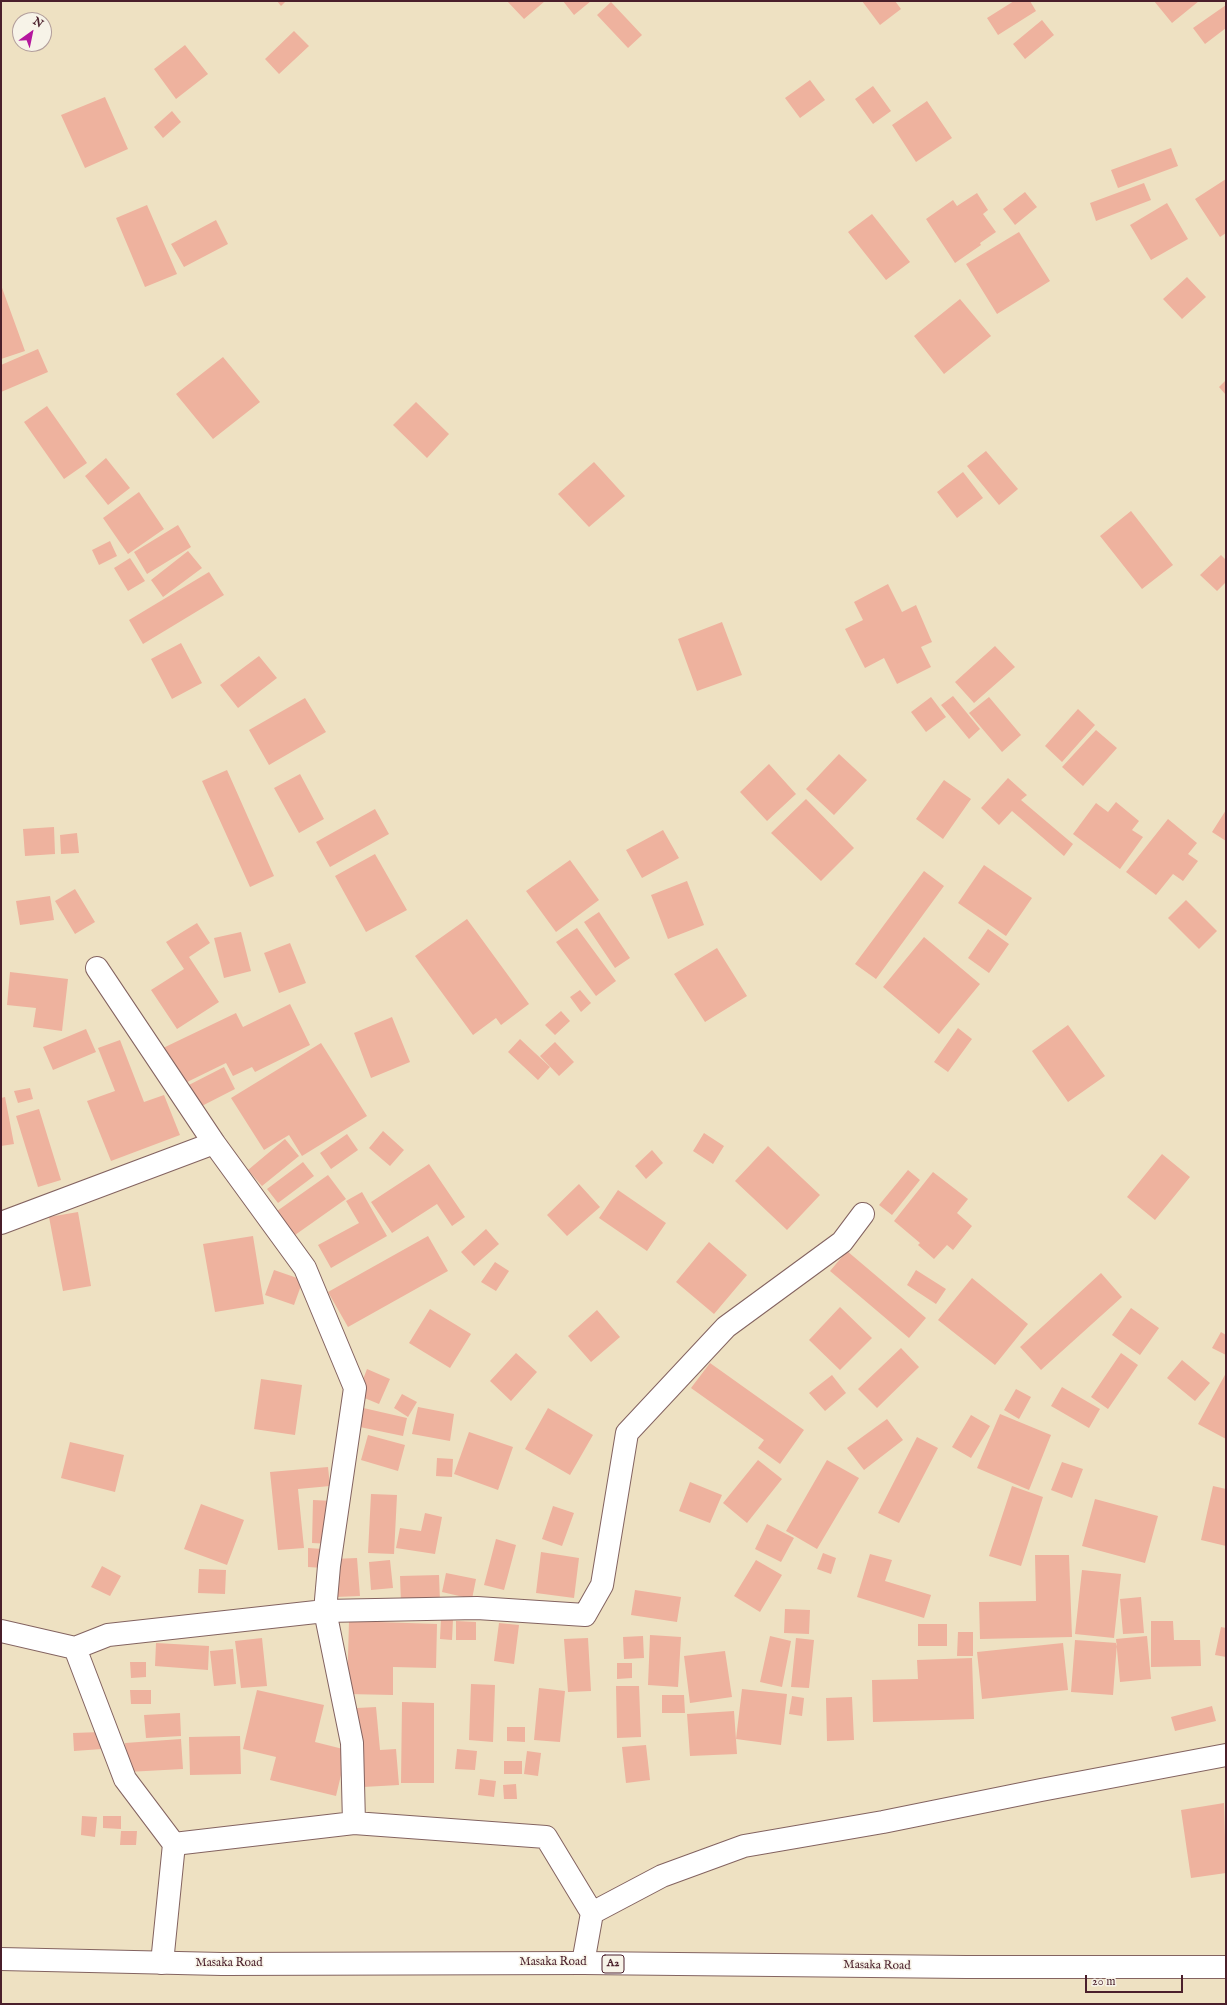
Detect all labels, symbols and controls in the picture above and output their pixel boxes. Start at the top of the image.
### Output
north arrow [12,12,52,52]
text: N [30,14,46,31]
road number: A2 [602,1955,624,1973]
street label: Masaka Road [519,1956,587,1970]
street label: Masaka Road [195,1957,263,1971]
street label: Masaka Road [843,1958,911,1974]
scale bar [1087,1967,1185,1993]
text: 20 m [1092,1974,1115,1989]

